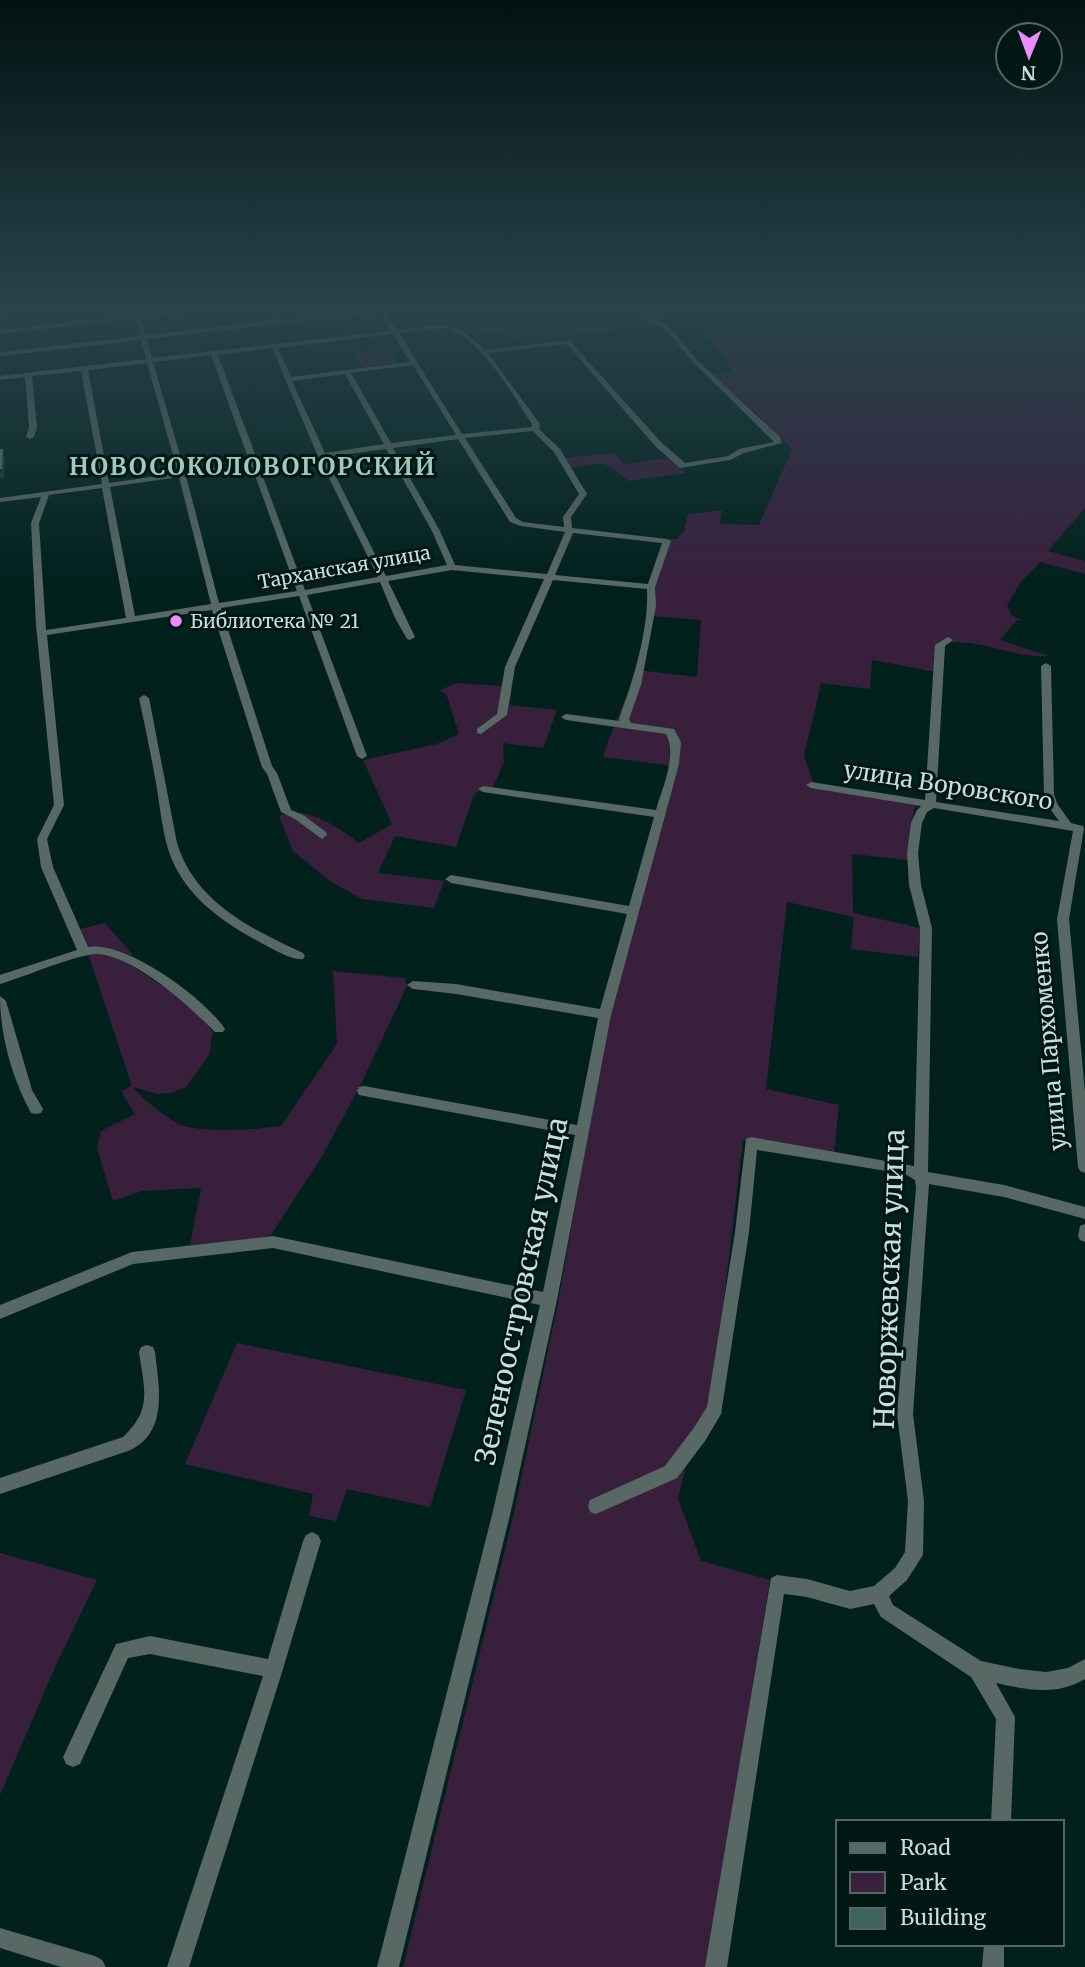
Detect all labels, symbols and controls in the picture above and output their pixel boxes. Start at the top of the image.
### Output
north arrow [994,21,1064,91]
text: N [1021,61,1036,85]
district label: НОВОСОКОЛОВОГОРСКИЙ [69,451,437,482]
street label: Тарханская улица [256,540,432,594]
place label: Библиотека № 21 [190,609,359,633]
marker: Библиотека № 21 [168,613,184,629]
street label: улица Воровского [841,754,1055,816]
street label: улица Пархоменко [1024,930,1072,1152]
street label: Зеленоостровская улица [467,1114,575,1468]
street label: Новоржевская улица [866,1128,912,1430]
legend [836,1820,1064,1946]
text: Road [900,1834,951,1861]
text: Park [900,1869,947,1896]
text: Building [900,1904,987,1931]

